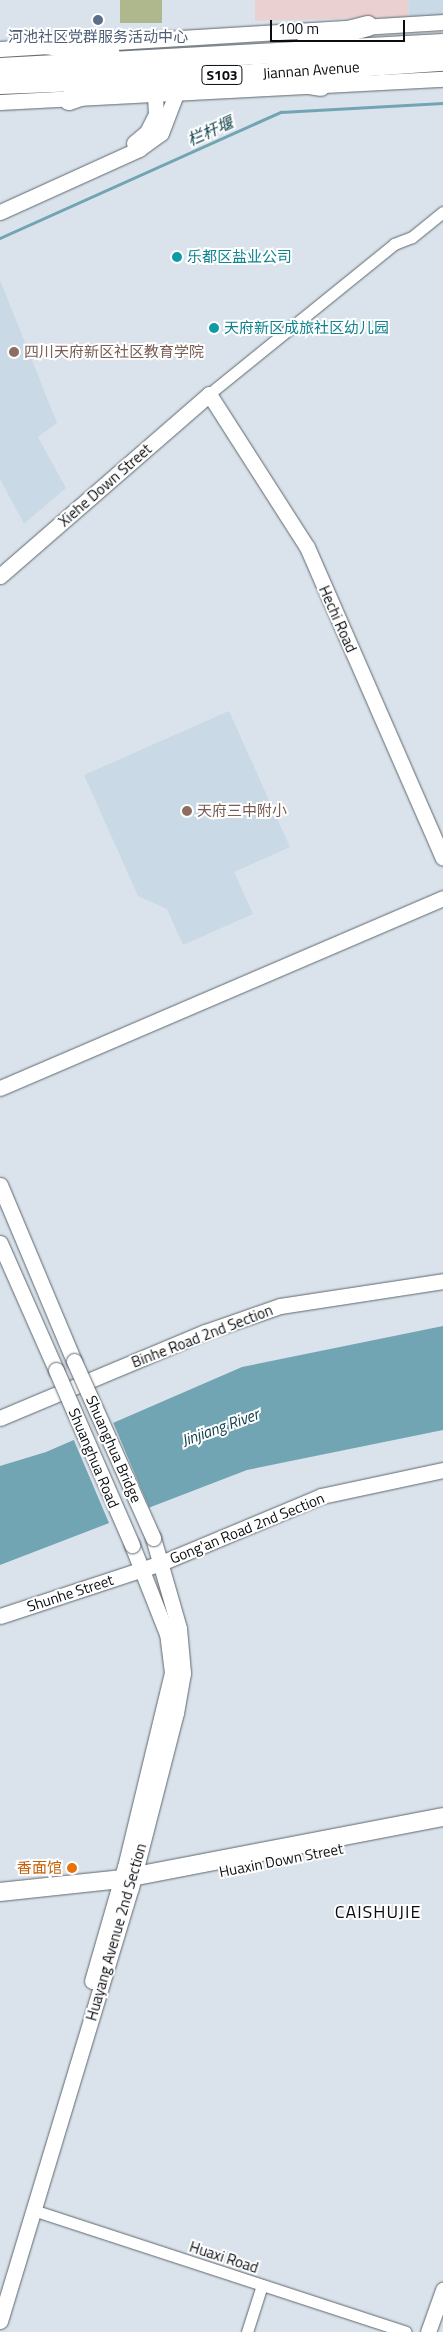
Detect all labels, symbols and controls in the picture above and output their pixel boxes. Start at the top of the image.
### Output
scale bar [273,10,408,42]
marker: 河池社区党群服务活动中心 [92,14,104,26]
text: 100 m [278,17,319,40]
place label: 河池社区党群服务活动中心 [8,28,188,46]
street label: Jiannan Avenue [262,58,360,82]
road number: S103 [201,64,243,86]
water label: 栏杆堰 [184,112,236,150]
place label: 乐都区盐业公司 [187,248,292,266]
marker: 乐都区盐业公司 [171,251,183,263]
place label: 天府新区成旅社区幼儿园 [224,319,389,337]
marker: 天府新区成旅社区幼儿园 [208,322,220,334]
place label: 四川天府新区社区教育学院 [24,343,204,361]
marker: 四川天府新区社区教育学院 [8,346,20,358]
street label: Xiehe Down Street [55,440,155,530]
street label: Hechi Road [315,583,361,655]
place label: 天府三中附小 [197,802,287,820]
marker: 天府三中附小 [181,805,193,817]
street label: Binhe Road 2nd Section [129,1301,275,1371]
street label: Shuanghua Bridge [82,1393,146,1505]
water label: Jinjiang River [179,1404,261,1450]
street label: Shuanghua Road [65,1405,123,1511]
street label: Gong'an Road 2nd Section [167,1489,327,1567]
street label: Shunhe Street [25,1571,115,1615]
street label: Huaxin Down Street [217,1839,345,1881]
street label: Huayang Avenue 2nd Section [82,1841,150,2023]
place label: 香面馆 [17,1859,62,1877]
marker: 香面馆 [66,1862,78,1874]
district label: CAISHUJIE [334,1901,422,1923]
street label: Huaxi Road [187,2237,261,2277]

